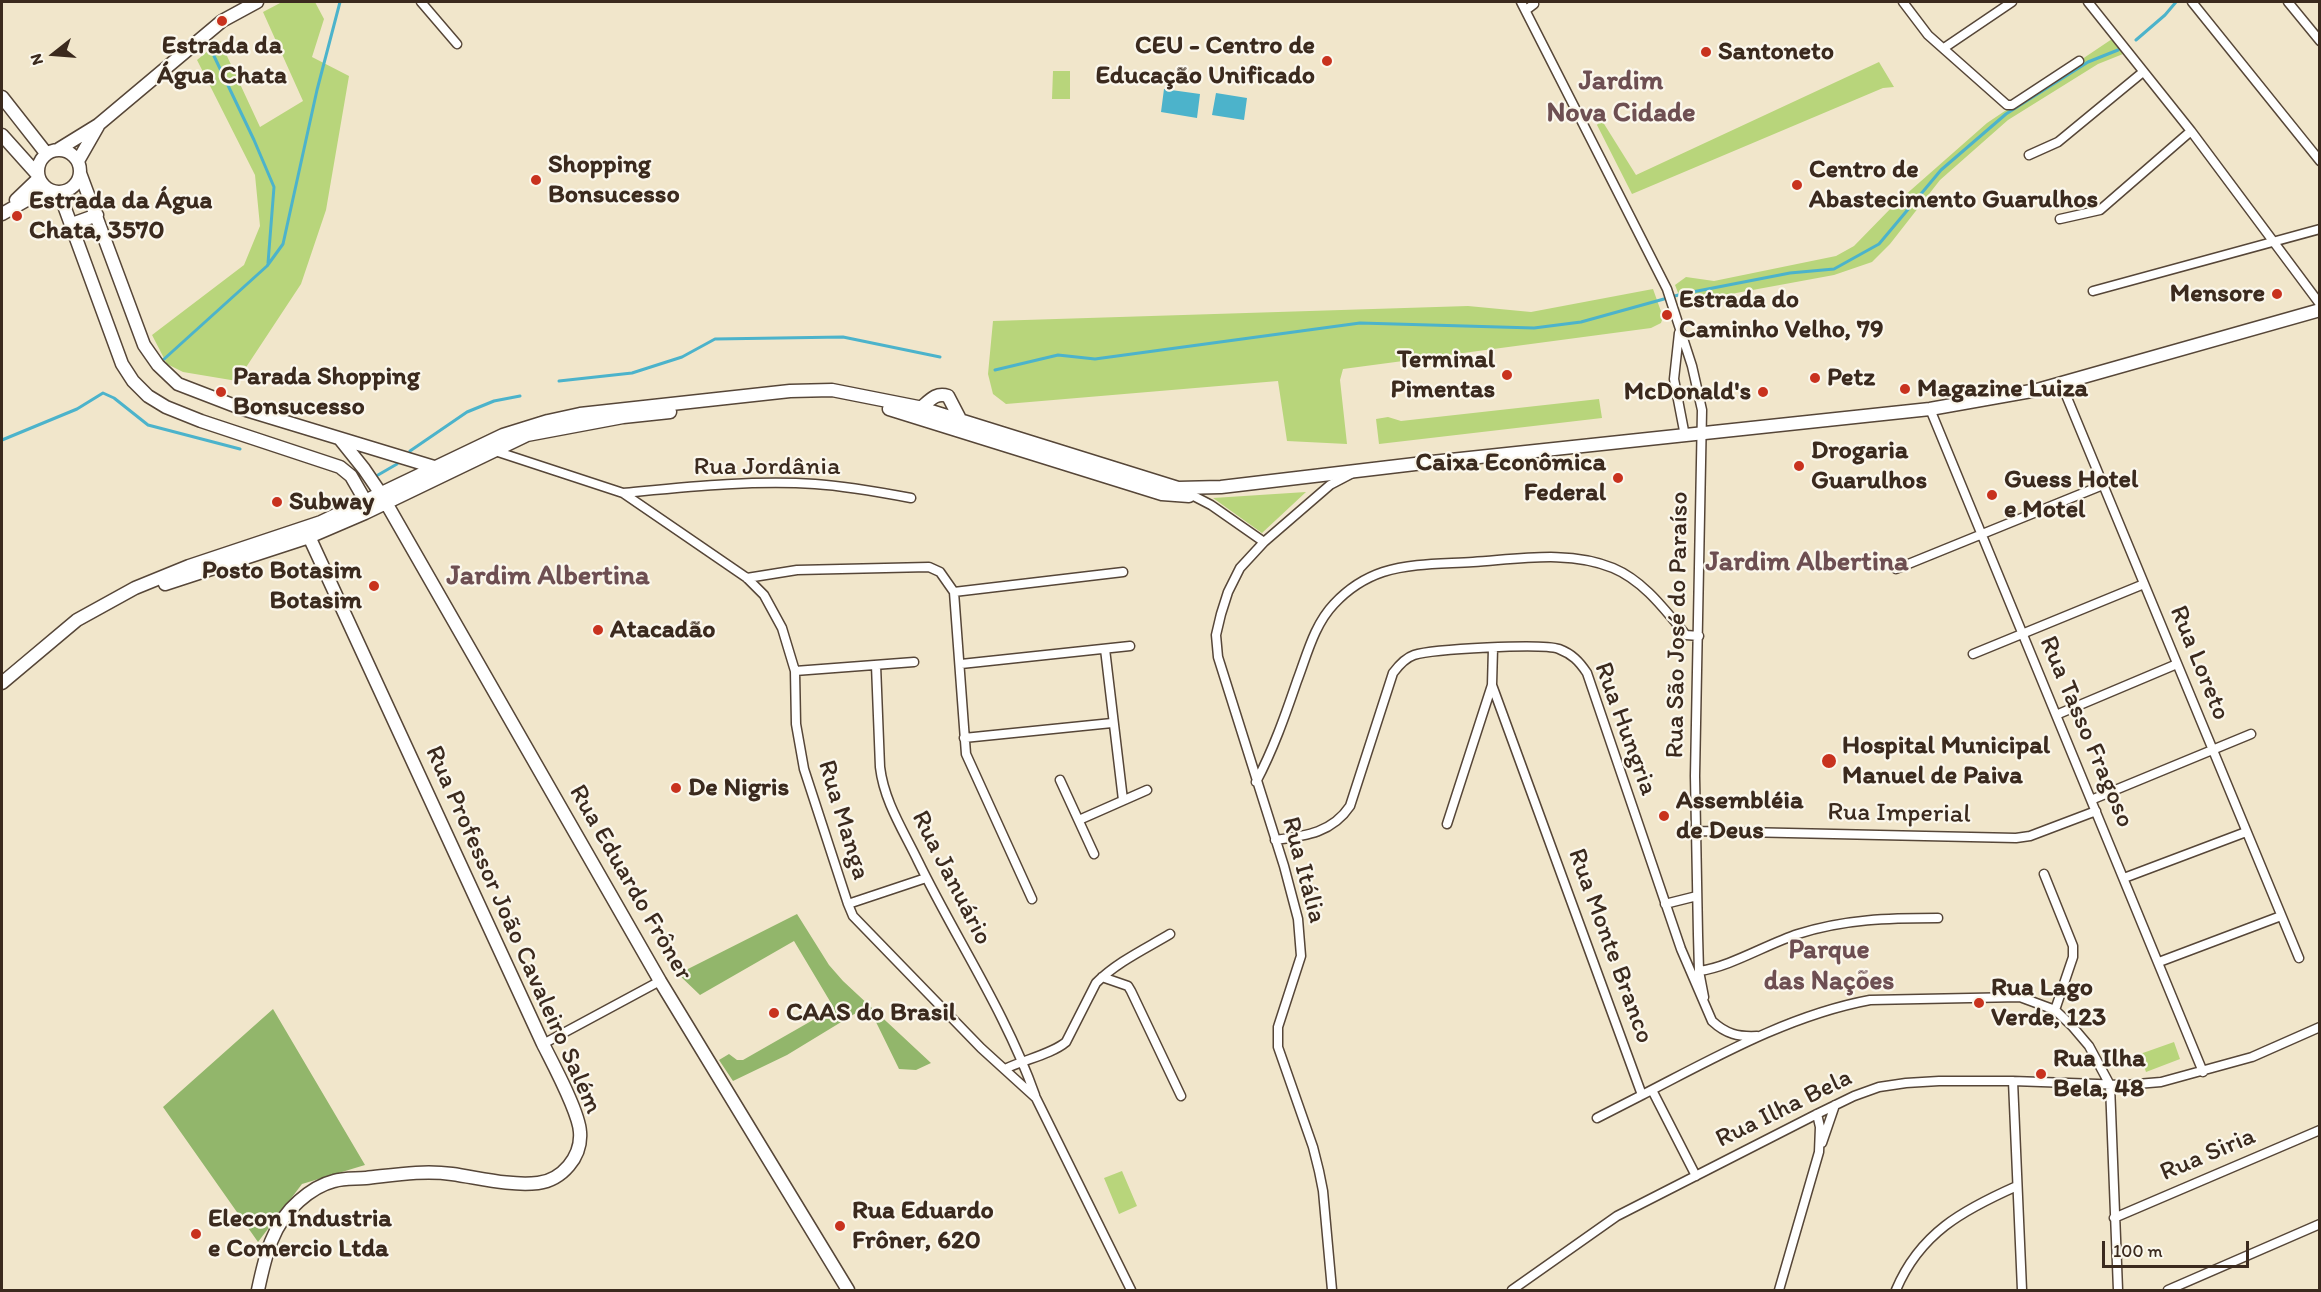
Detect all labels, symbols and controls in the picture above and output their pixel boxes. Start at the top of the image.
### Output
marker: Estrada da Água Chata [215,14,229,28]
north arrow [24,24,84,84]
place label: Estrada da Água Chata [157,30,287,92]
place label: CEU - Centro de Educação Unificado [1095,30,1315,92]
place label: Santoneto [1718,36,1834,68]
marker: Santoneto [1699,45,1713,59]
text: N [26,51,47,67]
marker: CEU - Centro de Educação Unificado [1320,54,1334,68]
district label: Jardim Nova Cidade [1546,65,1696,131]
place label: Shopping Bonsucesso [548,149,680,210]
place label: Centro de Abastecimento Guarulhos [1809,154,2098,216]
marker: Shopping Bonsucesso [529,173,543,187]
marker: Centro de Abastecimento Guarulhos [1790,178,1804,192]
place label: Estrada da Água Chata, 3570 [29,185,212,246]
marker: Estrada da Água Chata, 3570 [10,209,24,223]
place label: Mensore [2170,278,2265,310]
place label: Estrada do Caminho Velho, 79 [1679,284,1884,346]
marker: Mensore [2270,287,2284,301]
marker: Estrada do Caminho Velho, 79 [1660,308,1674,322]
place label: Terminal Pimentas [1391,344,1495,406]
place label: Parada Shopping Bonsucesso [233,361,420,422]
place label: Petz [1827,362,1875,394]
marker: Terminal Pimentas [1500,368,1514,382]
marker: Petz [1808,371,1822,385]
place label: Magazine Luiza [1917,373,2088,405]
place label: McDonald's [1624,376,1751,408]
marker: Magazine Luiza [1898,382,1912,396]
marker: Parada Shopping Bonsucesso [214,385,228,399]
marker: McDonald's [1756,385,1770,399]
place label: Drogaria Guarulhos [1811,435,1927,496]
place label: Caixa Econômica Federal [1416,447,1606,508]
street label: Rua Jordânia [694,451,840,483]
marker: Drogaria Guarulhos [1792,459,1806,473]
place label: Guess Hotel e Motel [2004,464,2138,526]
marker: Caixa Econômica Federal [1611,471,1625,485]
place label: Subway [289,486,374,518]
marker: Guess Hotel e Motel [1985,488,1999,502]
street label: Rua São José do Paraíso [1660,491,1696,759]
marker: Subway [270,495,284,509]
district label: Jardim Albertina [1706,546,1908,580]
place label: Posto Botasim Botasim [202,555,362,616]
district label: Jardim Albertina [447,560,649,594]
marker: Posto Botasim Botasim [367,579,381,593]
street label: Rua Loreto [2162,601,2236,725]
place label: Atacadão [610,614,715,646]
marker: Atacadão [591,623,605,637]
street label: Rua Tasso Fragoso [2032,632,2140,832]
street label: Rua Hungria [1586,658,1664,800]
place label: Hospital Municipal Manuel de Paiva [1842,730,2050,792]
street label: Rua Professor João Cavaleiro Salém [418,741,608,1119]
marker: Hospital Municipal Manuel de Paiva [1820,752,1838,770]
street label: Rua Manga [810,756,876,884]
place label: De Nigris [688,772,789,804]
street label: Rua Eduardo Frôner [561,780,699,986]
marker: De Nigris [669,781,683,795]
place label: Assembléia de Deus [1676,785,1804,846]
street label: Rua Imperial [1827,797,1971,831]
street label: Rua Januário [904,806,998,950]
marker: Assembléia de Deus [1657,809,1671,823]
street label: Rua Itália [1274,814,1332,926]
street label: Rua Monte Branco [1560,844,1660,1048]
district label: Parque das Nações [1764,935,1894,998]
place label: Rua Lago Verde, 123 [1991,972,2106,1034]
marker: Rua Lago Verde, 123 [1972,996,1986,1010]
place label: CAAS do Brasil [786,997,956,1029]
marker: CAAS do Brasil [767,1006,781,1020]
place label: Rua Ilha Bela, 48 [2053,1043,2146,1104]
street label: Rua Ilha Bela [1711,1063,1857,1155]
marker: Rua Ilha Bela, 48 [2034,1067,2048,1081]
street label: Rua Siria [2156,1121,2260,1189]
place label: Rua Eduardo Frôner, 620 [852,1195,994,1256]
place label: Elecon Industria e Comercio Ltda [208,1203,392,1264]
marker: Rua Eduardo Frôner, 620 [833,1219,847,1233]
marker: Elecon Industria e Comercio Ltda [189,1227,203,1241]
scale bar [2105,1229,2252,1267]
text: 100 m [2113,1240,2163,1262]

